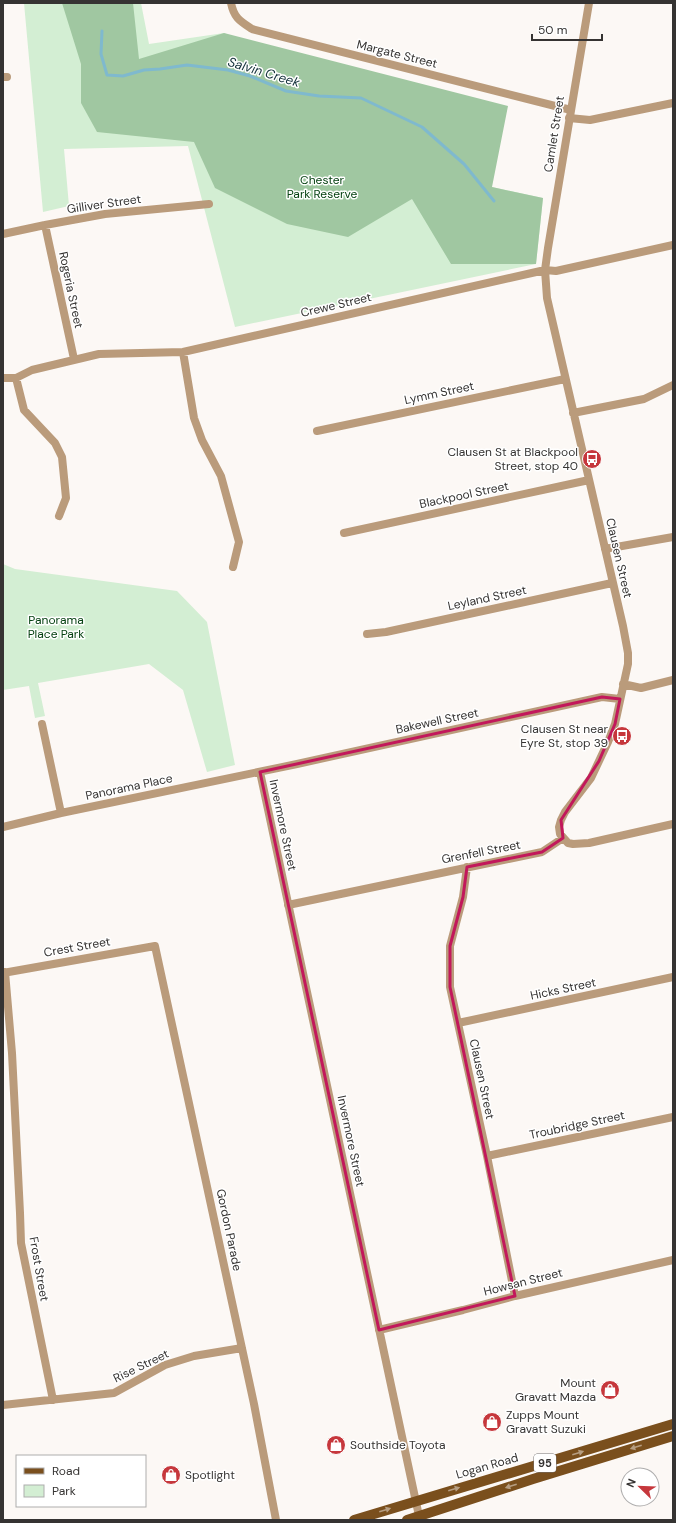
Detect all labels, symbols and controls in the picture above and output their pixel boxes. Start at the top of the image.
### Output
scale bar [532,16,602,42]
text: 50 m [538,22,567,38]
street label: Margate Street [355,36,439,72]
water label: Salvin Creek [226,53,302,91]
street label: Camlet Street [540,94,568,173]
park label: Chester Park Reserve [287,172,357,202]
street label: Gilliver Street [66,191,142,217]
street label: Rogeria Street [55,250,87,330]
street label: Crewe Street [299,289,373,321]
street label: Lymm Street [403,378,476,408]
place label: Clausen St at Blackpool Street, stop 40 [448,444,578,474]
bus stop icon: Clausen St at Blackpool Street, stop 40 [581,448,603,470]
street label: Blackpool Street [418,478,510,512]
street label: Clausen Street [602,516,636,600]
street label: Leyland Street [446,582,528,614]
park label: Panorama Place Park [28,612,84,642]
street label: Bakewell Street [394,704,480,738]
place label: Clausen St near Eyre St, stop 39 [520,721,609,751]
bus stop icon: Clausen St near Eyre St, stop 39 [611,725,633,747]
street label: Panorama Place [84,770,174,804]
street label: Invermore Street [266,778,301,872]
street label: Grenfell Street [440,836,522,868]
street label: Crest Street [42,933,112,961]
street label: Hicks Street [529,974,598,1004]
street label: Clausen Street [466,1037,498,1121]
street label: Invermore Street [334,1094,369,1188]
street label: Troubridge Street [528,1107,626,1143]
street label: Gordon Parade [212,1187,246,1273]
street label: Frost Street [25,1235,53,1303]
street label: Howsan Street [482,1264,564,1300]
street label: Rise Street [111,1346,172,1386]
place label: Mount Gravatt Mazda [515,1375,596,1405]
shop icon: Mount Gravatt Mazda [599,1379,621,1401]
place label: Zupps Mount Gravatt Suzuki [506,1407,586,1437]
shop icon: Zupps Mount Gravatt Suzuki [481,1411,503,1433]
shop icon: Southside Toyota [325,1434,347,1456]
place label: Southside Toyota [350,1437,446,1453]
one-way arrow [629,1444,641,1450]
street label: Logan Road [454,1449,520,1483]
one-way arrow [573,1450,585,1456]
road number: 95 [534,1454,556,1472]
legend [16,1455,146,1507]
text: Road [52,1463,80,1479]
shop icon: Spotlight [160,1464,182,1486]
place label: Spotlight [185,1467,235,1483]
north arrow [620,1467,660,1507]
text: N [623,1477,639,1490]
text: Park [52,1483,76,1499]
one-way arrow [505,1483,517,1489]
one-way arrow [448,1486,460,1492]
one-way arrow [380,1507,392,1513]

